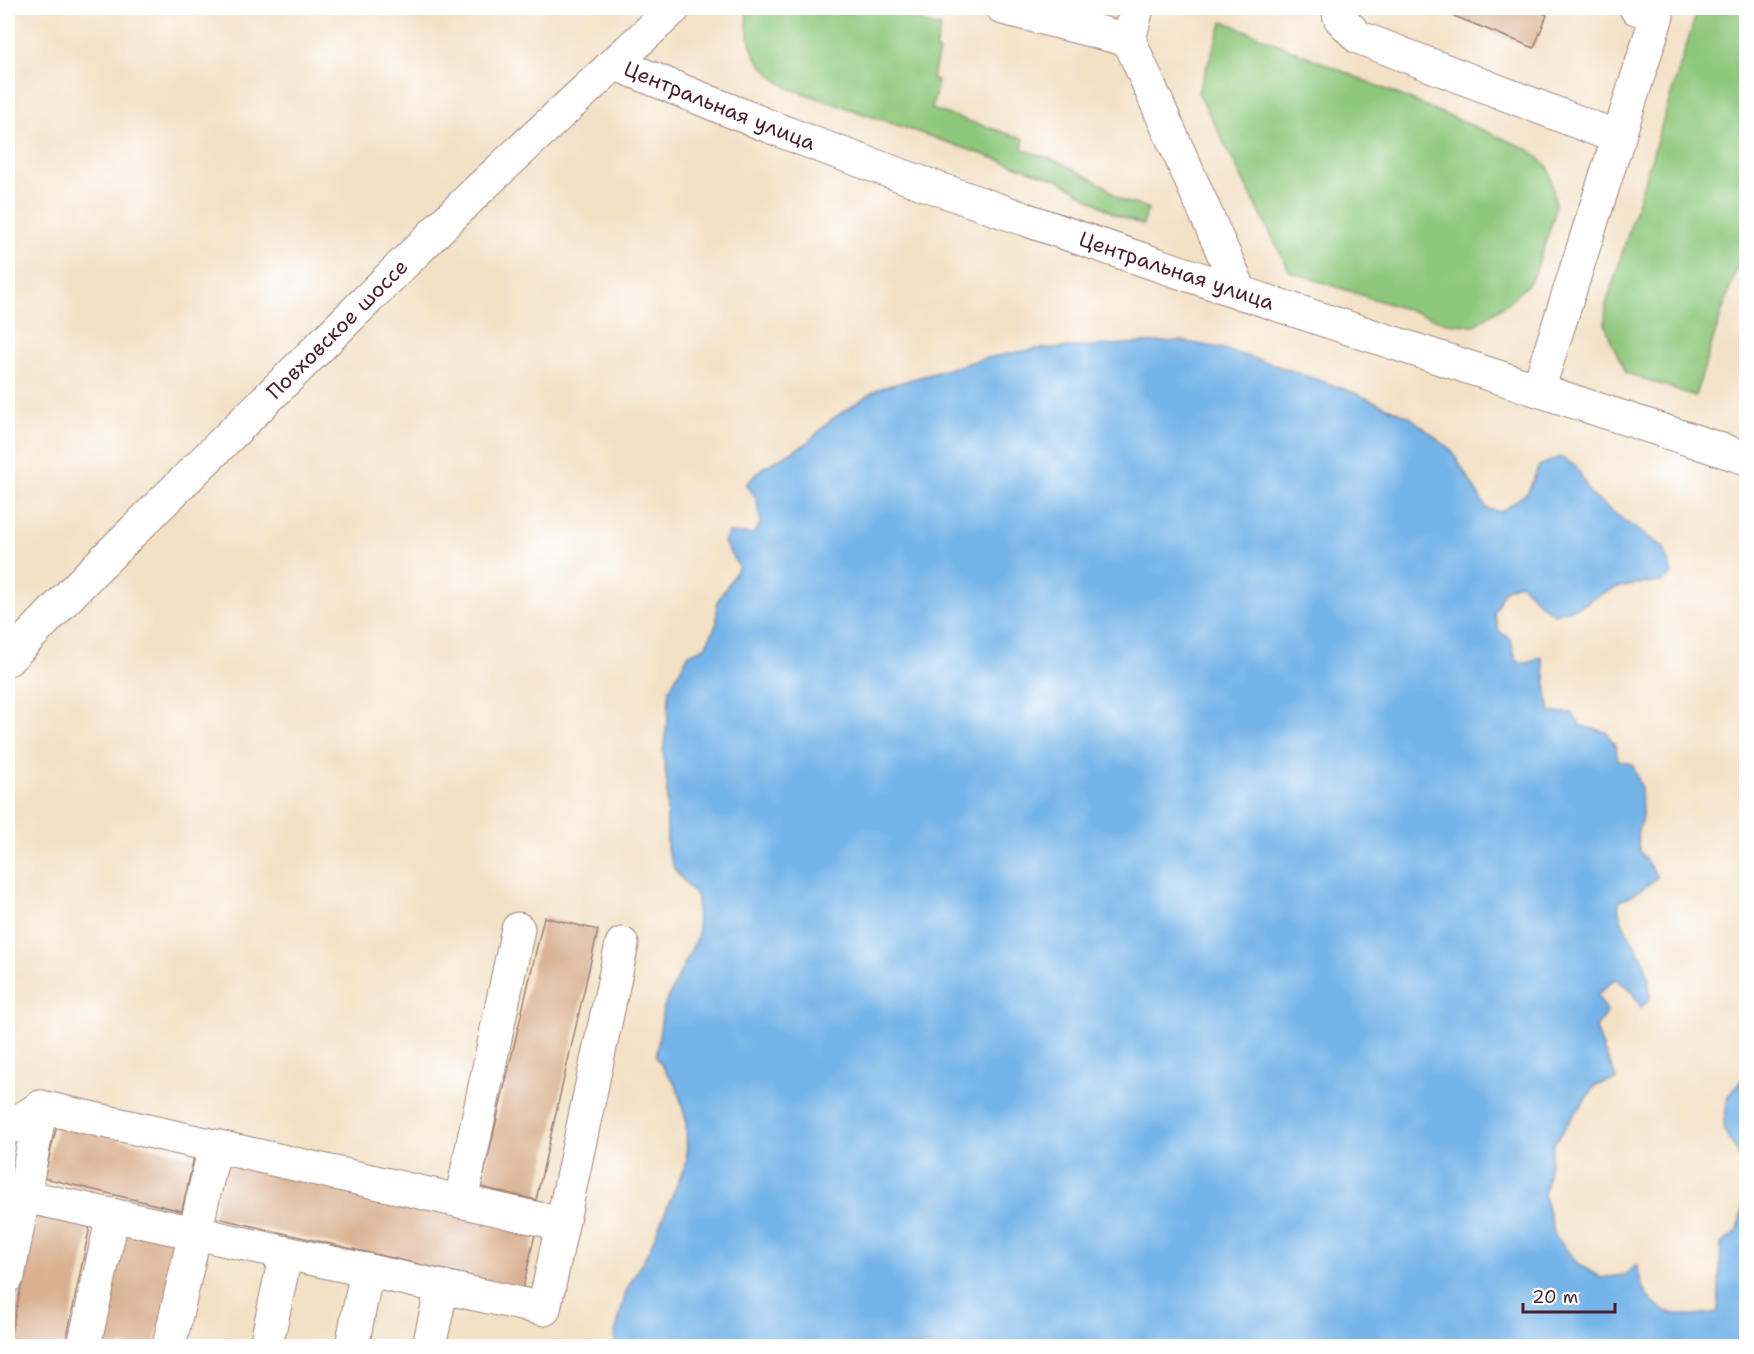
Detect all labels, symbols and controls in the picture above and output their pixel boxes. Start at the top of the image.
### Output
street label: Центральная улица [620,55,820,157]
street label: Центральная улица [1075,225,1278,317]
street label: Повховское шоссе [260,253,414,406]
scale bar [1523,1276,1614,1314]
text: 20 m [1532,1285,1578,1309]

